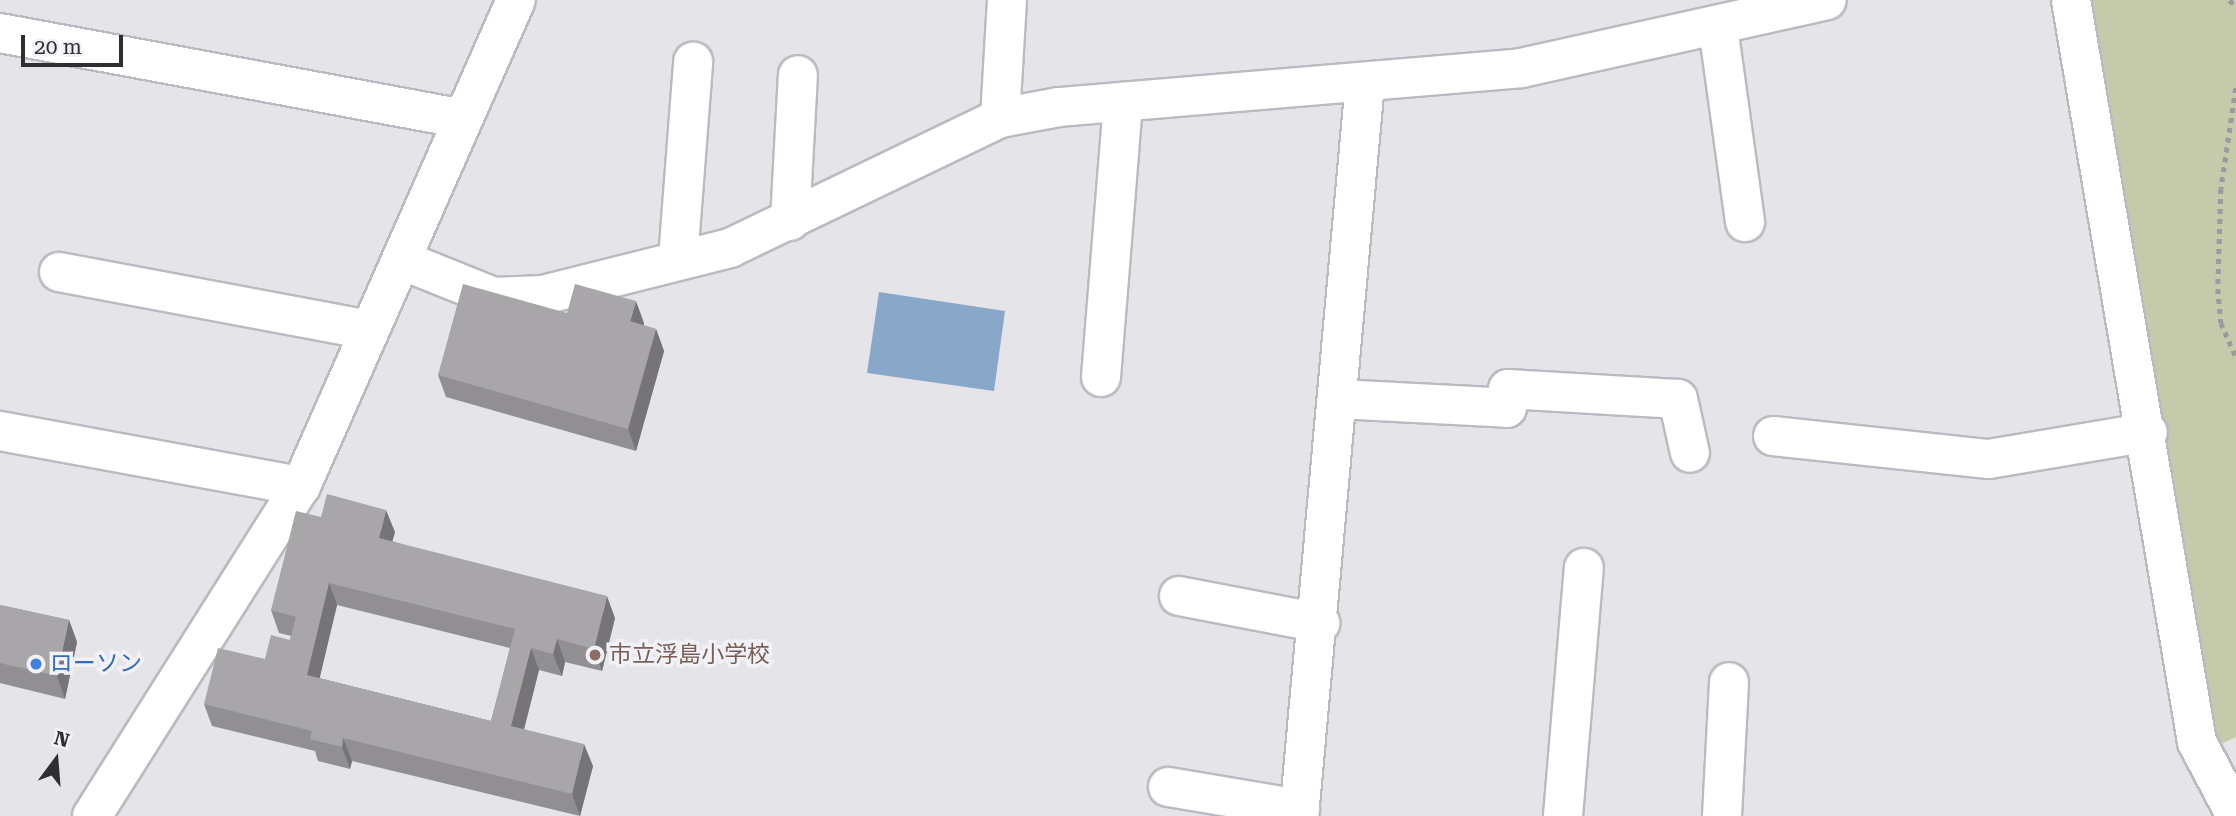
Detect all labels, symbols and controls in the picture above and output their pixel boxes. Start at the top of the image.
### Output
scale bar [24,21,126,65]
text: 20 m [34,35,82,59]
place label: 市立浮島小学校 [609,641,770,669]
marker: 市立浮島小学校 [587,647,603,663]
place label: ローソン [50,650,142,678]
marker: ローソン [28,656,44,672]
north arrow [21,725,91,795]
text: N [52,726,72,752]

